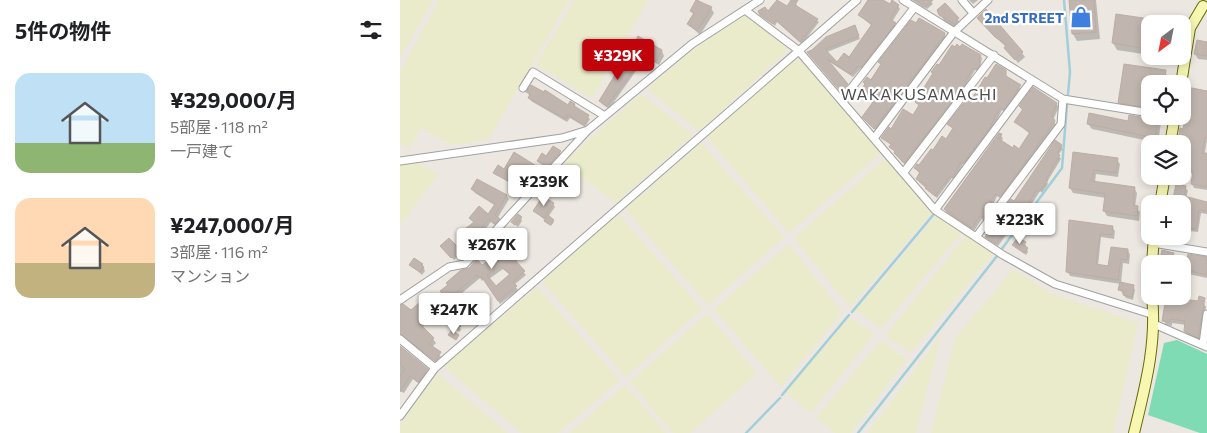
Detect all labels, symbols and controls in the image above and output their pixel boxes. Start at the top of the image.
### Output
shop icon: 2nd STREET [1068,4,1094,30]
place label: 2nd STREET [984,9,1064,26]
north arrow [1141,15,1191,65]
map controls [1141,15,1191,305]
icon: filters [357,16,385,44]
text: 5件の物件 [15,18,111,43]
pin: ¥329K [583,38,653,81]
text: ¥329K [593,45,643,64]
button: locate [1141,75,1191,125]
district label: WAKAKUSAMACHI [840,84,998,103]
text: ¥329,000/月 [170,87,297,112]
icon: home [55,93,115,153]
text: 5部屋 · 118 m² [170,117,268,136]
button: layers [1141,135,1191,185]
text: 一戸建て [170,141,234,160]
pin: ¥239K [509,164,579,207]
text: ¥239K [519,171,569,190]
button: + [1141,195,1191,245]
pin: ¥223K [985,202,1055,245]
text: ¥223K [995,209,1045,228]
text: ¥247,000/月 [170,212,294,237]
icon: home [55,218,115,278]
pin: ¥267K [457,228,527,270]
text: ¥267K [468,234,517,253]
text: 3部屋 · 116 m² [170,242,268,261]
button: − [1141,255,1191,305]
text: マンション [170,266,250,285]
pin: ¥247K [419,292,489,335]
text: ¥247K [430,299,478,318]

